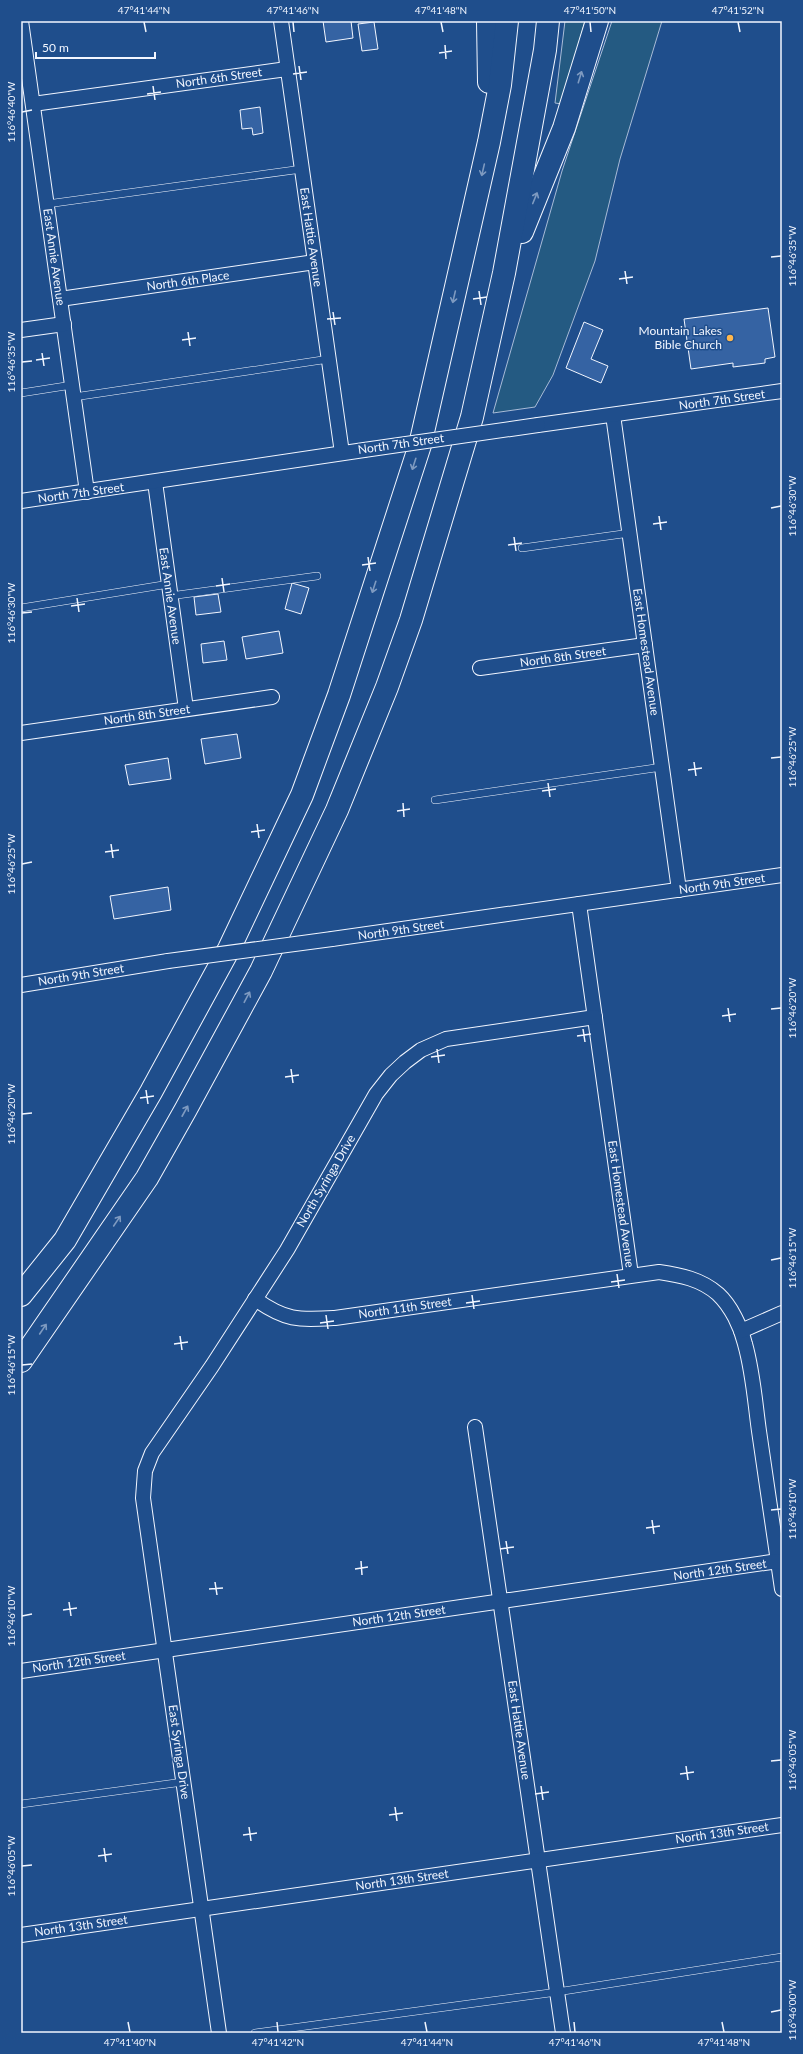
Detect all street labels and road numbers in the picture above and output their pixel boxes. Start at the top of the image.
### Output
street label: North 6th Street [175,64,264,91]
street label: East Hattie Avenue [297,186,326,288]
street label: East Annie Avenue [40,207,69,307]
street label: North 6th Place [146,267,230,294]
street label: North 7th Street [678,386,767,413]
street label: North 7th Street [357,430,446,457]
street label: North 7th Street [37,479,126,506]
street label: East Annie Avenue [156,546,185,646]
street label: East Homestead Avenue [630,587,663,716]
street label: North 8th Street [519,643,608,670]
street label: North 8th Street [103,701,192,728]
street label: North 9th Street [678,870,767,897]
street label: North 9th Street [357,916,446,943]
street label: North 9th Street [37,960,126,989]
street label: North Syringa Drive [293,1132,358,1230]
street label: East Homestead Avenue [605,1139,638,1268]
street label: North 11th Street [357,1293,453,1321]
street label: North 12th Street [672,1555,768,1583]
street label: North 12th Street [351,1601,447,1629]
street label: North 12th Street [31,1647,127,1675]
street label: East Hattie Avenue [505,1679,534,1781]
street label: East Syringa Drive [165,1704,194,1800]
street label: North 13th Street [674,1818,770,1846]
street label: North 13th Street [354,1865,450,1893]
street label: North 13th Street [33,1911,129,1939]

